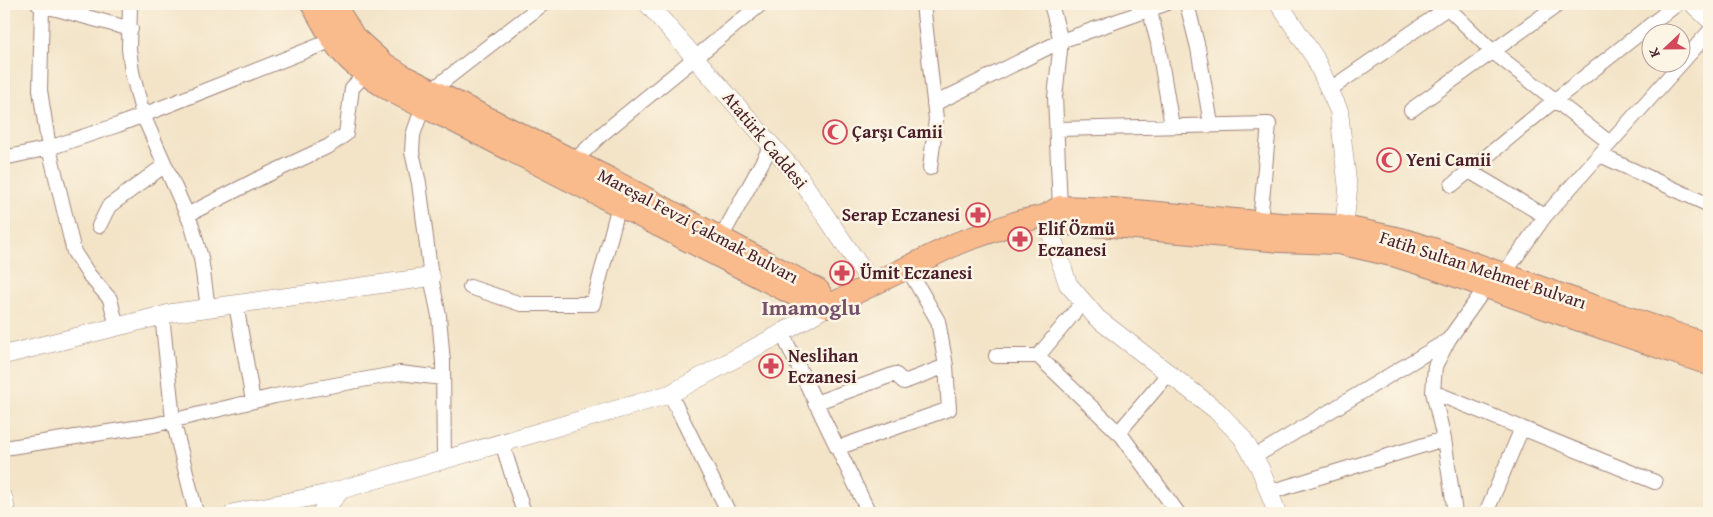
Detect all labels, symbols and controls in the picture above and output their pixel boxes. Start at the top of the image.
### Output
north arrow [1640,22,1690,72]
text: K [1643,45,1665,61]
street label: Atatürk Caddesi [716,85,814,195]
place label: Çarşı Camii [852,118,943,145]
mosque icon: Çarşı Camii [822,119,848,145]
place label: Yeni Camii [1406,146,1492,173]
mosque icon: Yeni Camii [1376,147,1402,173]
street label: Mareşal Fevzi Çakmak Bulvarı [593,161,804,290]
place label: Serap Eczanesi [842,201,960,228]
pharmacy icon: Serap Eczanesi [965,202,991,228]
place label: Elif Özmü Eczanesi [1038,215,1115,263]
street label: Fatih Sultan Mehmet Bulvarı [1376,223,1590,316]
pharmacy icon: Elif Özmü Eczanesi [1007,226,1033,252]
place label: Ümit Eczanesi [860,259,973,286]
pharmacy icon: Ümit Eczanesi [829,260,855,286]
district label: Imamoglu [761,291,861,323]
place label: Neslihan Eczanesi [788,342,859,390]
pharmacy icon: Neslihan Eczanesi [758,353,784,379]

